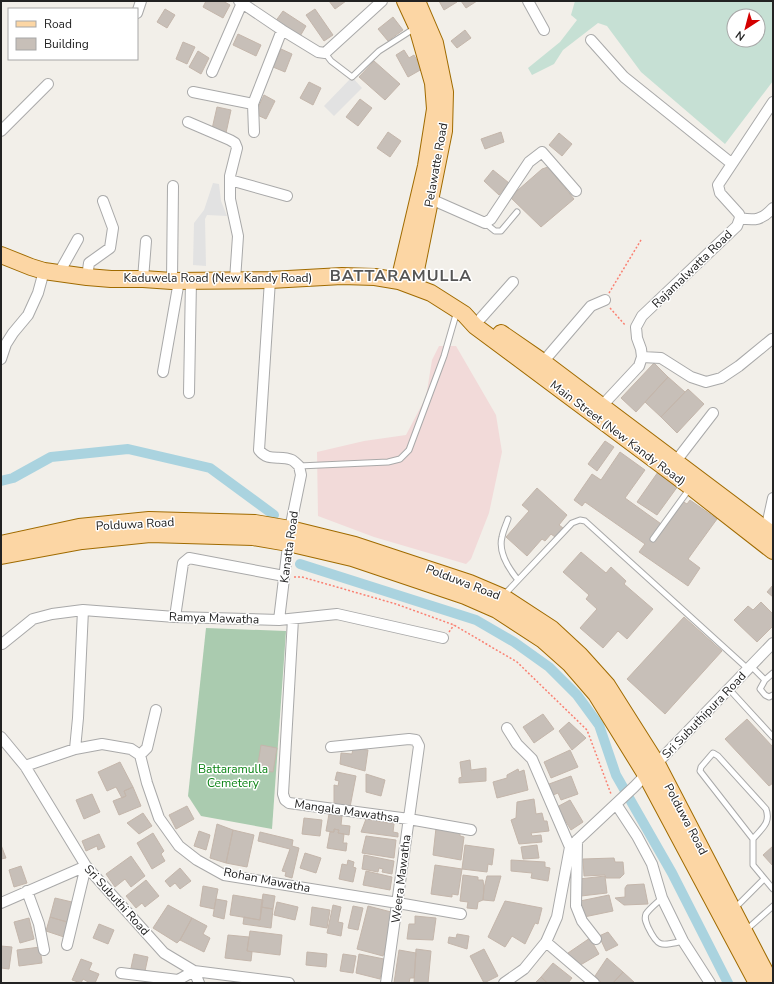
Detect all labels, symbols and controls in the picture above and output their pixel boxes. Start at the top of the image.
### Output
legend [8,8,138,60]
north arrow [726,8,766,48]
text: Road [44,16,72,32]
text: N [733,27,748,44]
text: Building [44,36,89,52]
street label: Pelawatte Road [421,122,451,208]
street label: Rajamalwatta Road [648,227,736,311]
district label: BATTARAMULLA [330,265,472,287]
street label: Kaduwela Road (New Kandy Road) [124,270,312,286]
street label: Main Street (New Kandy Road) [547,377,689,489]
street label: Kanatta Road [276,510,302,584]
street label: Polduwa Road [95,514,175,534]
street label: Polduwa Road [423,560,503,604]
street label: Ramya Mawatha [169,608,259,628]
street label: Sri Subuthipura Road [658,668,750,762]
park label: Battaramulla Cemetery [198,761,268,791]
street label: Polduwa Road [660,781,712,857]
street label: Mangala Mawathsa [293,796,401,826]
street label: Weera Mawatha [388,834,414,924]
street label: Sri Subuthi Road [81,861,153,939]
street label: Rohan Mawatha [222,864,312,896]

